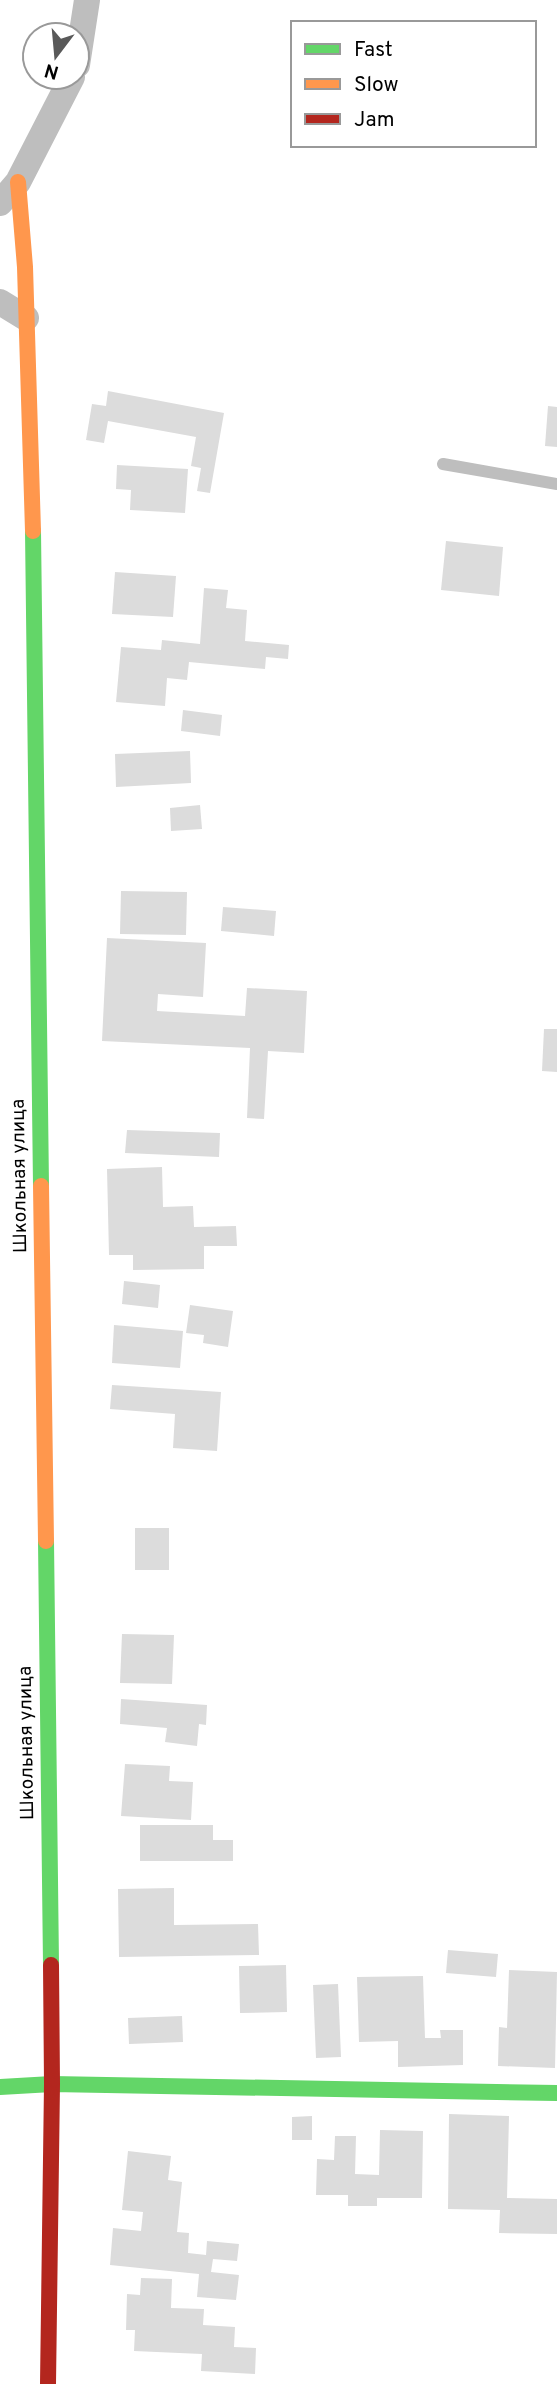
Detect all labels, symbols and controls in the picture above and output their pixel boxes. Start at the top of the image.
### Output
north arrow [21,21,91,91]
legend [291,21,536,147]
text: Fast [354,37,393,64]
text: N [42,57,62,84]
text: Slow [354,72,399,99]
text: Jam [354,107,395,134]
street label: Школьная улица [7,1099,33,1253]
street label: Школьная улица [14,1666,40,1820]

